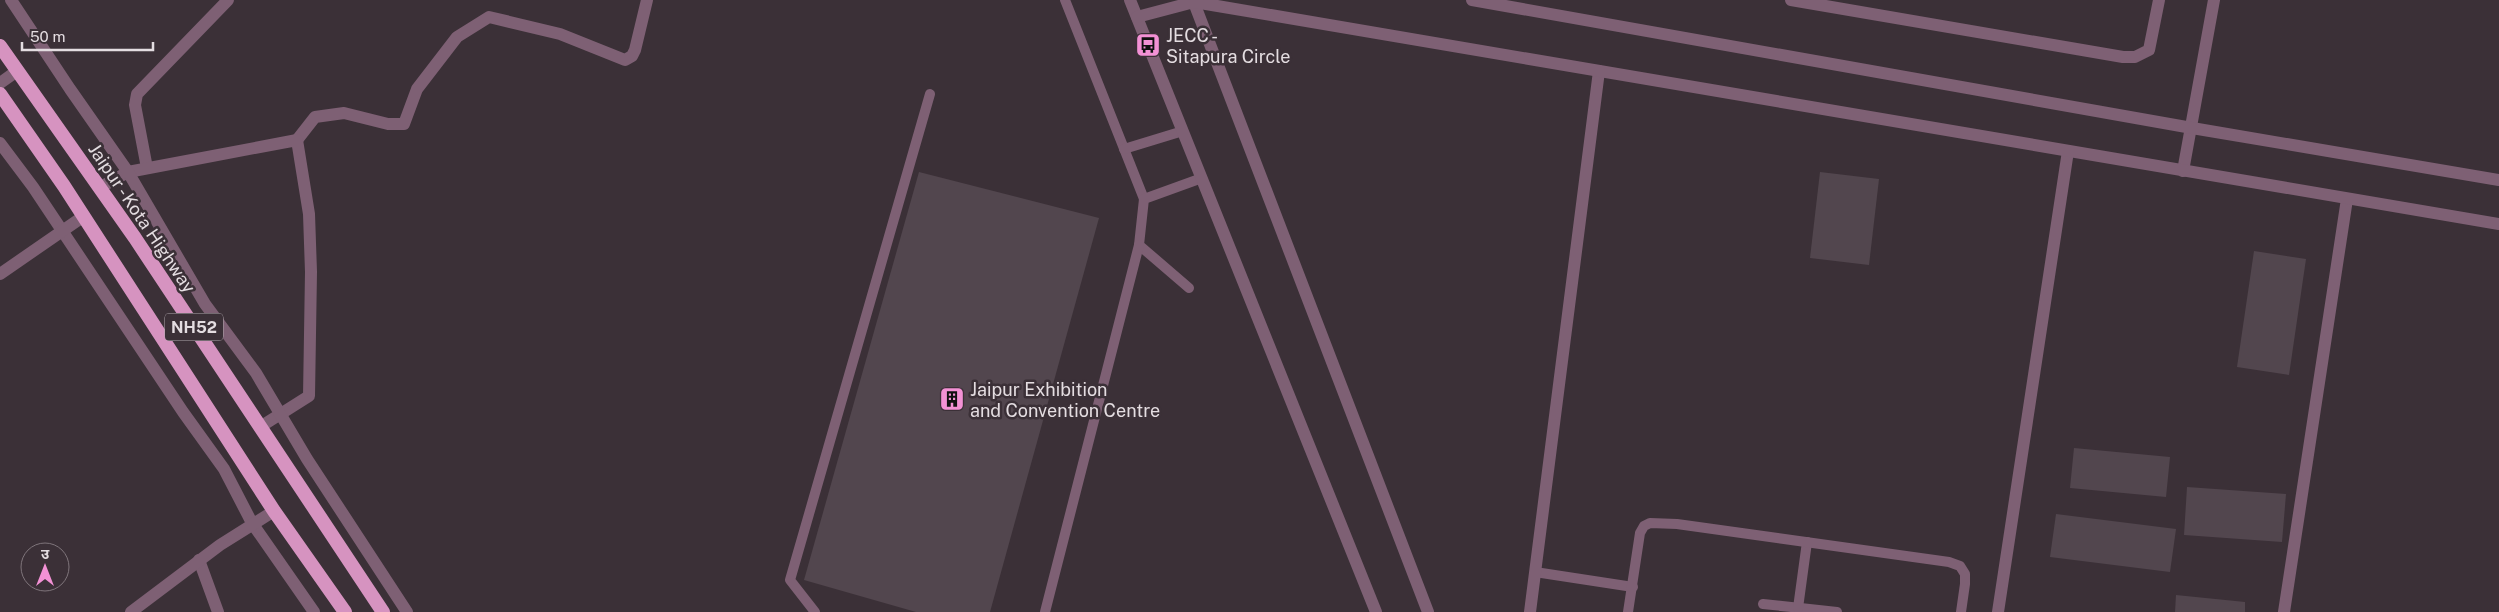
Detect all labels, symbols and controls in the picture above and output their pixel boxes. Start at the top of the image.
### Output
scale bar [22,20,154,52]
place label: JECC - Sitapura Circle [1166,25,1290,67]
text: 50 m [30,28,65,45]
bus stop icon: JECC - Sitapura Circle [1135,32,1161,58]
street label: Jaipur - Kota Highway [84,139,200,297]
road number: NH52 [165,314,223,341]
place label: Jaipur Exhibition and Convention Centre [970,379,1160,421]
building icon: Jaipur Exhibition and Convention Centre [939,386,965,412]
north arrow [20,542,70,592]
text: उ [41,546,50,562]

